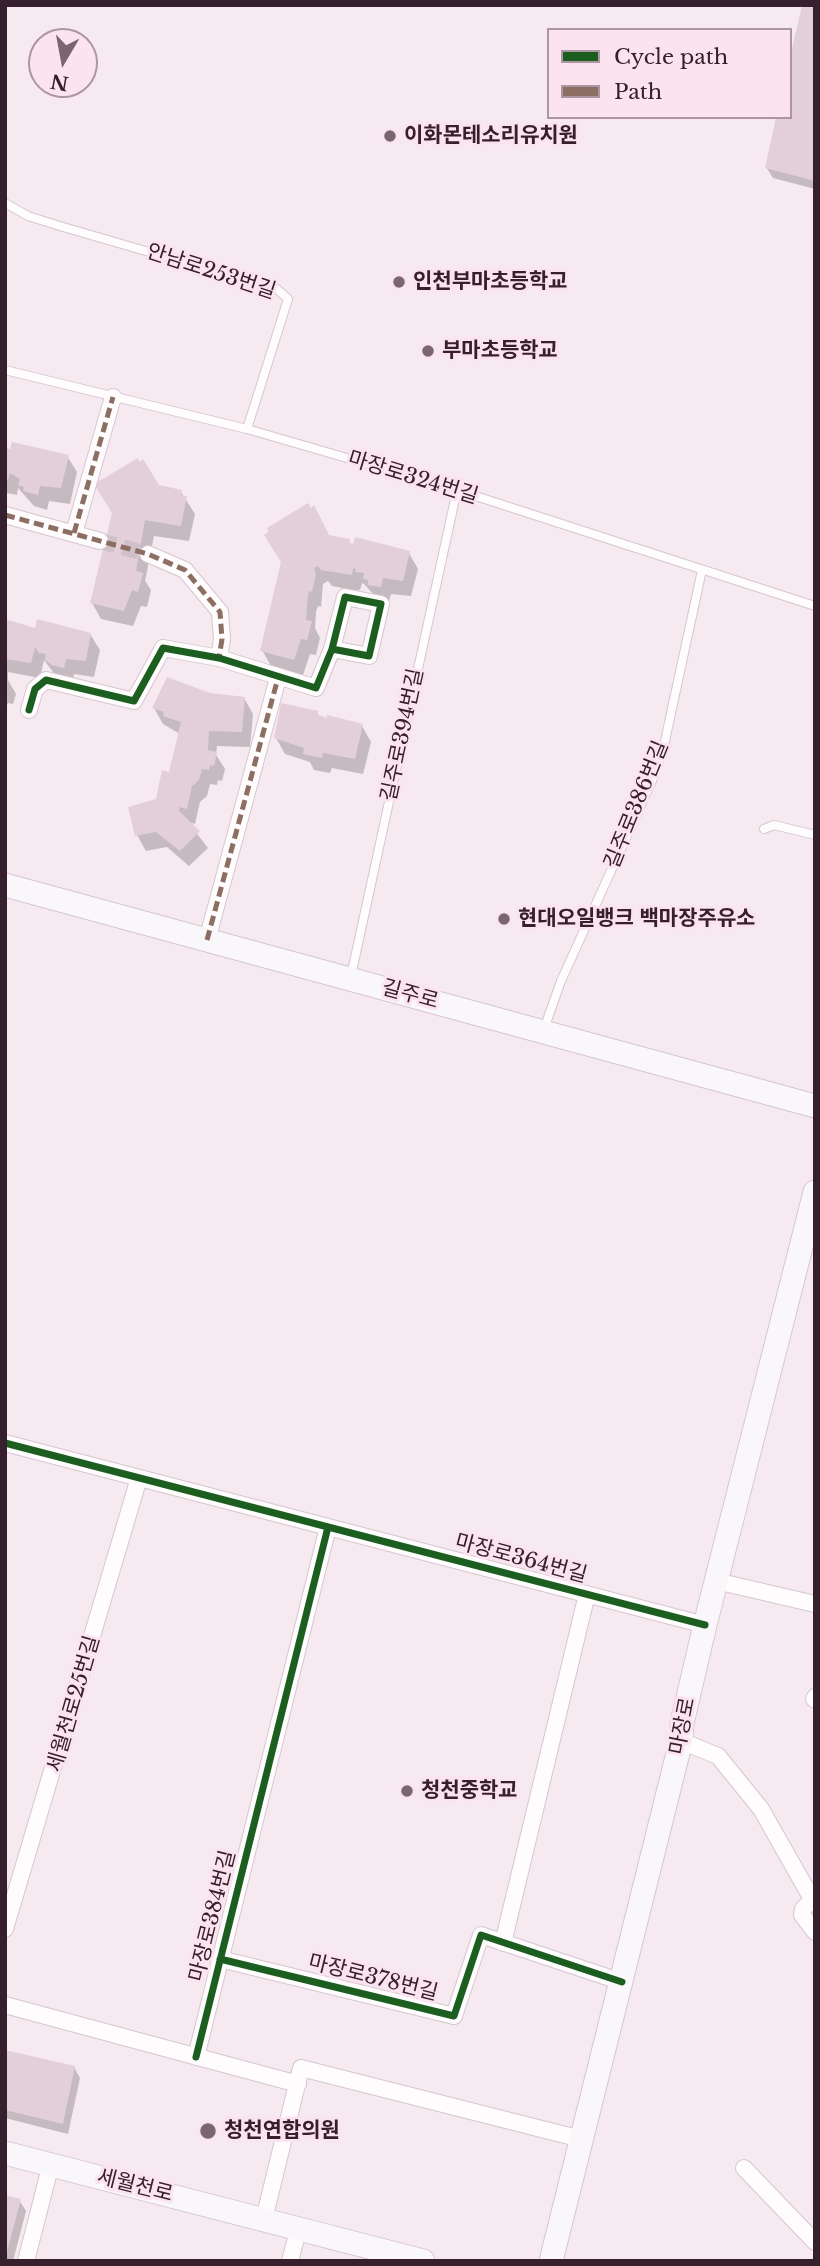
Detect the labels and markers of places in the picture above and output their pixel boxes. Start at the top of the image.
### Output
place label: 이화몬테소리유치원 [404,123,578,149]
marker: 이화몬테소리유치원 [382,128,398,144]
place label: 인천부마초등학교 [413,269,568,295]
marker: 인천부마초등학교 [391,274,407,290]
place label: 부마초등학교 [442,338,558,364]
marker: 부마초등학교 [420,343,436,359]
place label: 현대오일뱅크 백마장주유소 [518,906,755,932]
marker: 현대오일뱅크 백마장주유소 [496,911,512,927]
place label: 청천중학교 [421,1778,518,1804]
marker: 청천중학교 [399,1783,415,1799]
place label: 청천연합의원 [224,2118,340,2144]
marker: 청천연합의원 [198,2121,218,2141]

